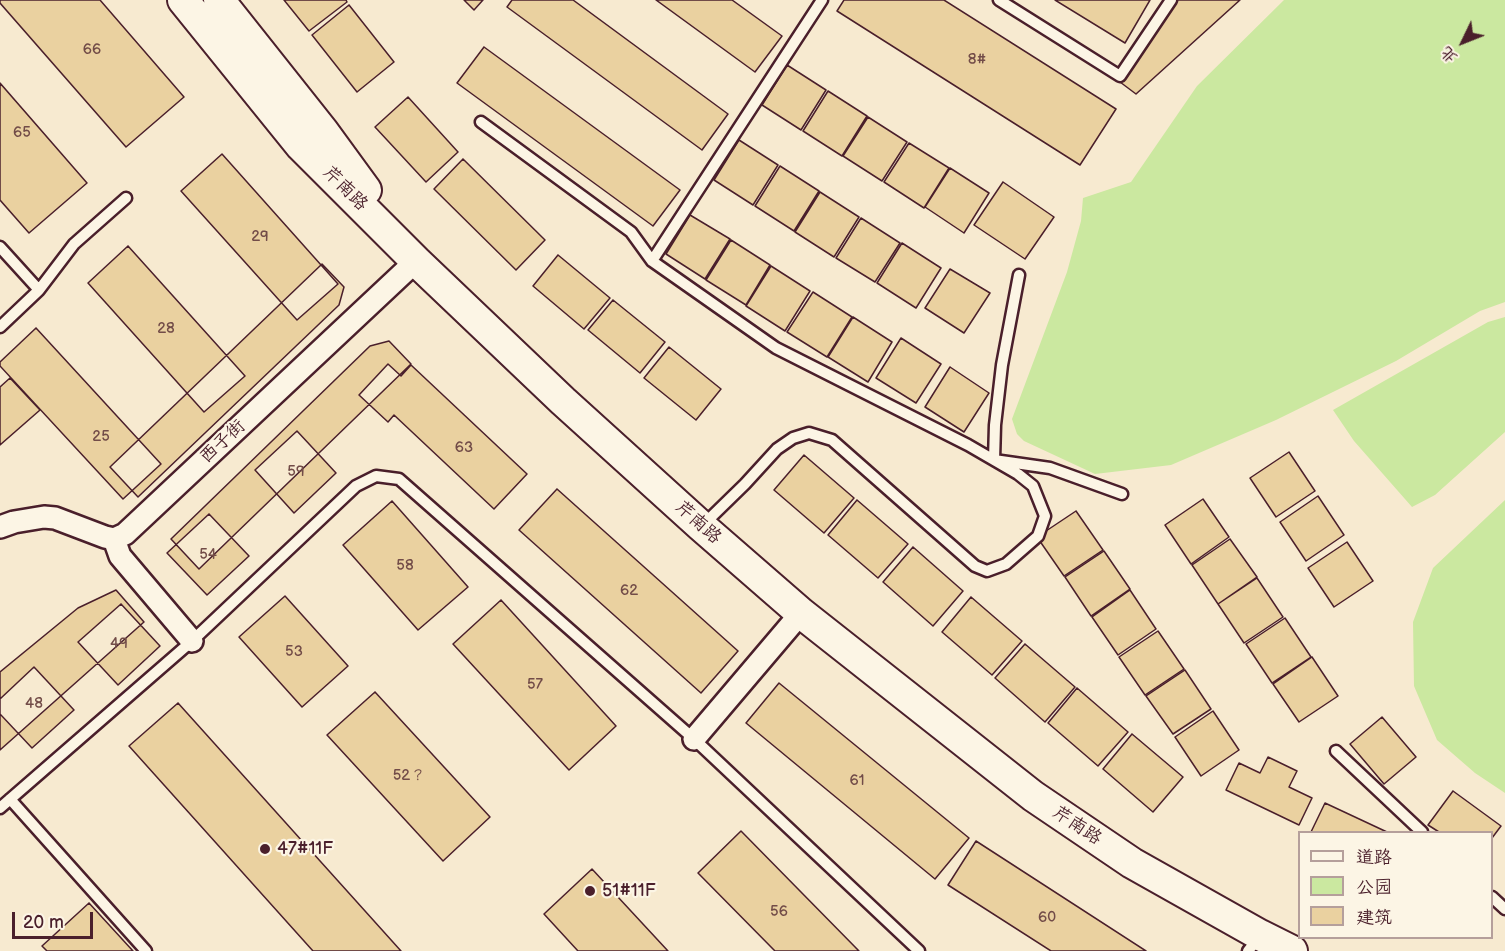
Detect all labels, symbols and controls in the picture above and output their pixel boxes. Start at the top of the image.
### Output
north arrow [1433,12,1493,72]
house number: 66 [83,41,101,59]
text: 北 [1437,42,1462,67]
house number: 8# [968,51,986,69]
house number: 65 [13,124,31,142]
street label: 芹南路 [318,162,372,216]
house number: 29 [251,228,269,246]
house number: 28 [157,320,175,338]
street label: 西子街 [196,416,250,468]
house number: 25 [92,428,110,446]
house number: 63 [455,439,473,457]
house number: 59 [287,463,305,481]
street label: 芹南路 [671,497,725,549]
house number: 54 [199,546,217,564]
house number: 58 [396,557,414,575]
house number: 62 [620,582,638,600]
house number: 49 [110,635,128,653]
house number: 53 [285,643,303,661]
house number: 57 [527,676,543,694]
house number: 48 [25,695,43,713]
house number: 52？ [393,767,425,785]
house number: 61 [850,772,864,790]
street label: 芹南路 [1049,802,1105,850]
legend [1298,831,1493,939]
place label: 47#11F [277,838,333,860]
marker: 47#11F [258,842,272,856]
text: 道路 [1356,847,1392,868]
text: 公园 [1356,877,1392,898]
place label: 51#11F [602,880,656,902]
marker: 51#11F [583,884,597,898]
scale bar [15,900,96,938]
house number: 56 [770,903,788,921]
text: 建筑 [1356,907,1392,928]
house number: 60 [1038,909,1056,927]
text: 20 m [23,912,64,933]

